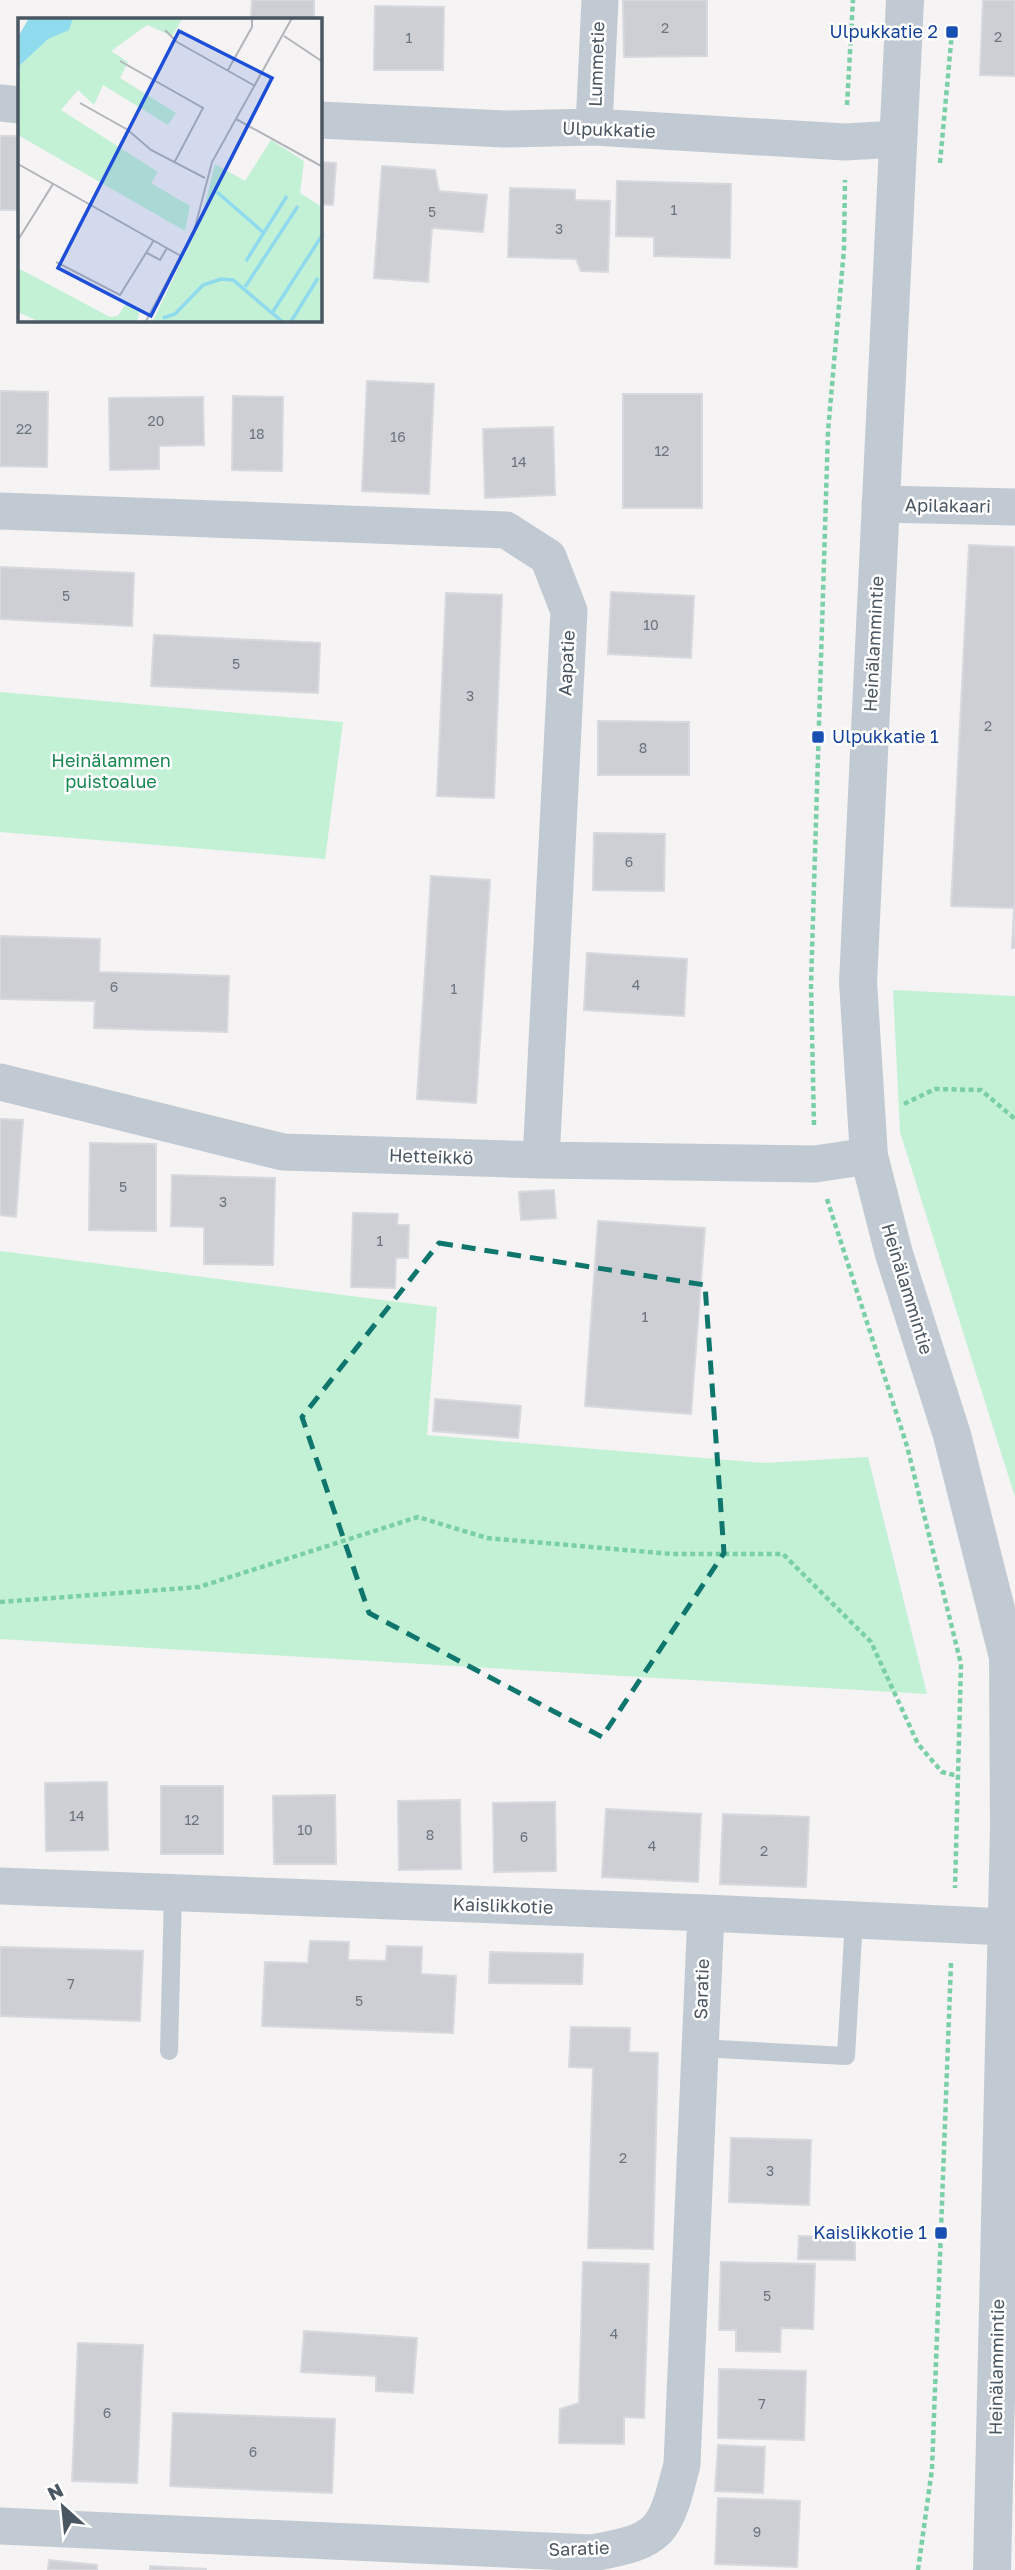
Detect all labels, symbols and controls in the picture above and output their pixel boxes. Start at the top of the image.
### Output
inset map [18,18,322,322]
house number: 2 [661,19,669,36]
place label: Ulpukkatie 2 [830,20,938,42]
street label: Lummetie [584,21,608,107]
marker: Ulpukkatie 2 [944,24,960,40]
house number: 2 [994,28,1002,45]
house number: 1 [406,29,413,46]
street label: Ulpukkatie [562,116,656,142]
house number: 1 [671,201,678,218]
house number: 5 [428,203,436,220]
house number: 3 [555,220,563,237]
house number: 20 [148,412,164,429]
house number: 22 [16,420,32,437]
house number: 18 [249,425,265,442]
house number: 16 [390,428,406,445]
house number: 12 [655,442,669,459]
house number: 14 [511,453,527,470]
street label: Apilakaari [905,493,991,517]
street label: Heinälammintie [858,575,888,713]
house number: 5 [62,587,70,604]
house number: 10 [643,616,659,633]
street label: Aapatie [553,630,579,696]
house number: 5 [232,655,240,672]
house number: 3 [466,687,474,704]
house number: 2 [984,717,992,734]
place label: Ulpukkatie 1 [832,725,939,747]
marker: Ulpukkatie 1 [810,729,826,745]
house number: 8 [639,739,647,756]
park label: Heinälammen puistoalue [51,749,171,792]
house number: 6 [625,853,633,870]
house number: 4 [632,976,640,993]
house number: 6 [110,978,118,995]
house number: 1 [451,980,458,997]
street label: Hetteikkö [388,1144,474,1168]
house number: 5 [119,1178,127,1195]
house number: 3 [219,1193,227,1210]
street label: Heinälammintie [878,1220,938,1357]
house number: 1 [377,1232,384,1249]
house number: 1 [642,1308,649,1325]
house number: 14 [69,1807,85,1824]
house number: 12 [185,1811,199,1828]
house number: 10 [297,1821,313,1838]
house number: 8 [426,1826,434,1843]
house number: 6 [520,1828,528,1845]
house number: 4 [648,1837,656,1854]
house number: 2 [760,1842,768,1859]
street label: Kaislikkotie [452,1892,554,1918]
street label: Saratie [689,1958,713,2020]
house number: 7 [67,1975,75,1992]
house number: 5 [355,1992,363,2009]
house number: 2 [619,2149,627,2166]
house number: 3 [766,2162,774,2179]
place label: Kaislikkotie 1 [813,2221,927,2243]
marker: Kaislikkotie 1 [933,2225,949,2241]
house number: 5 [763,2287,771,2304]
street label: Heinälammintie [984,2299,1008,2435]
house number: 4 [610,2325,618,2342]
house number: 7 [758,2395,766,2412]
house number: 6 [103,2404,111,2421]
house number: 6 [249,2443,257,2460]
north arrow [28,2472,98,2542]
text: N [43,2478,67,2505]
house number: 9 [753,2523,761,2540]
street label: Saratie [548,2536,610,2560]

